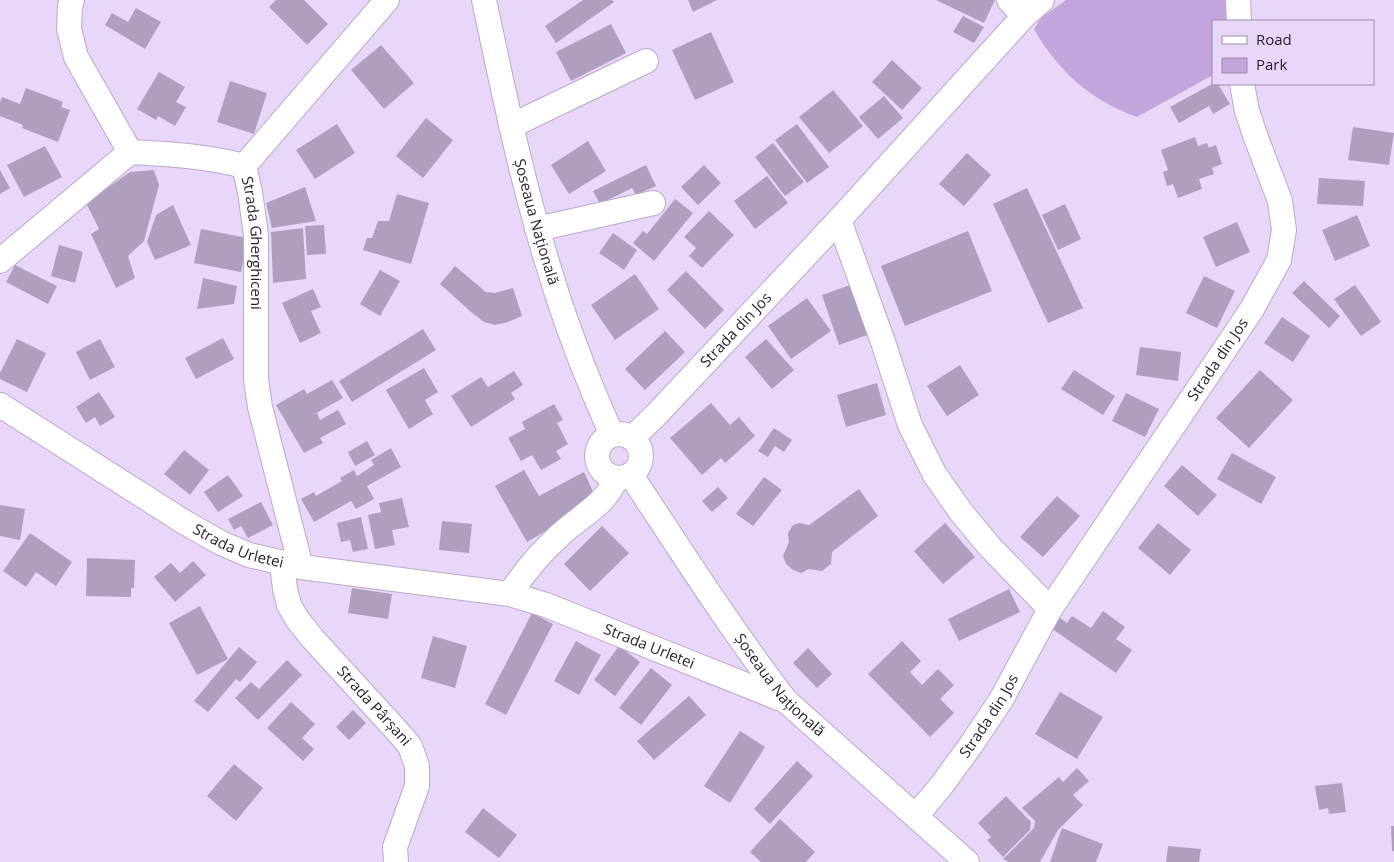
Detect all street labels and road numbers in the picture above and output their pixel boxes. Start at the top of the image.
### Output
street label: Șoseaua Națională [510,156,564,287]
street label: Strada Gherghiceni [238,174,267,310]
street label: Strada din Jos [695,287,775,371]
street label: Strada din Jos [1182,314,1252,404]
street label: Strada Urletei [190,518,286,572]
street label: Strada Urletei [601,618,698,673]
street label: Șoseaua Națională [731,629,830,740]
street label: Strada Pârșani [333,661,416,750]
street label: Strada din Jos [954,670,1022,761]

